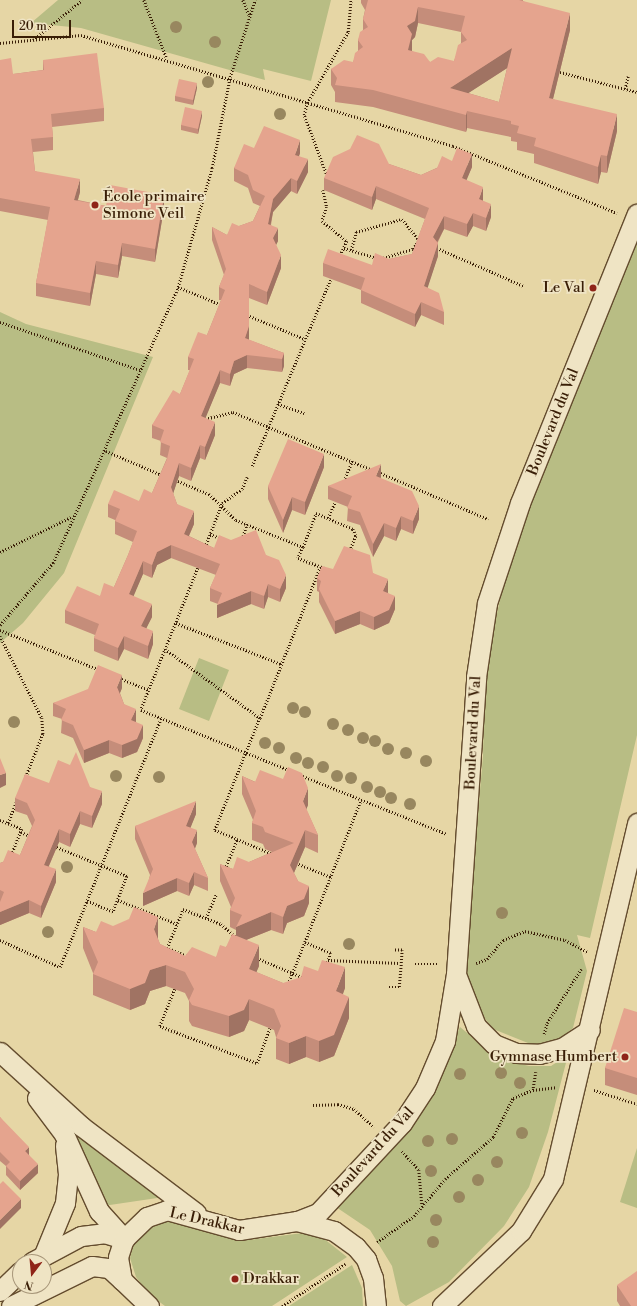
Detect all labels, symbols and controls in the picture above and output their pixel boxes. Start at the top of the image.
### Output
scale bar [14,12,73,38]
text: 20 m [19,19,47,34]
place label: École primaire Simone Veil [103,187,204,222]
marker: École primaire Simone Veil [90,200,100,210]
place label: Le Val [543,279,585,297]
marker: Le Val [588,283,598,293]
street label: Boulevard du Val [523,366,583,478]
street label: Boulevard du Val [461,676,485,790]
place label: Gymnase Humbert [490,1048,617,1066]
marker: Gymnase Humbert [620,1052,630,1062]
street label: Boulevard du Val [328,1104,418,1200]
street label: Le Drakkar [168,1204,246,1238]
north arrow [12,1254,52,1294]
place label: Drakkar [243,1270,299,1288]
marker: Drakkar [230,1274,240,1284]
text: N [23,1277,35,1293]

